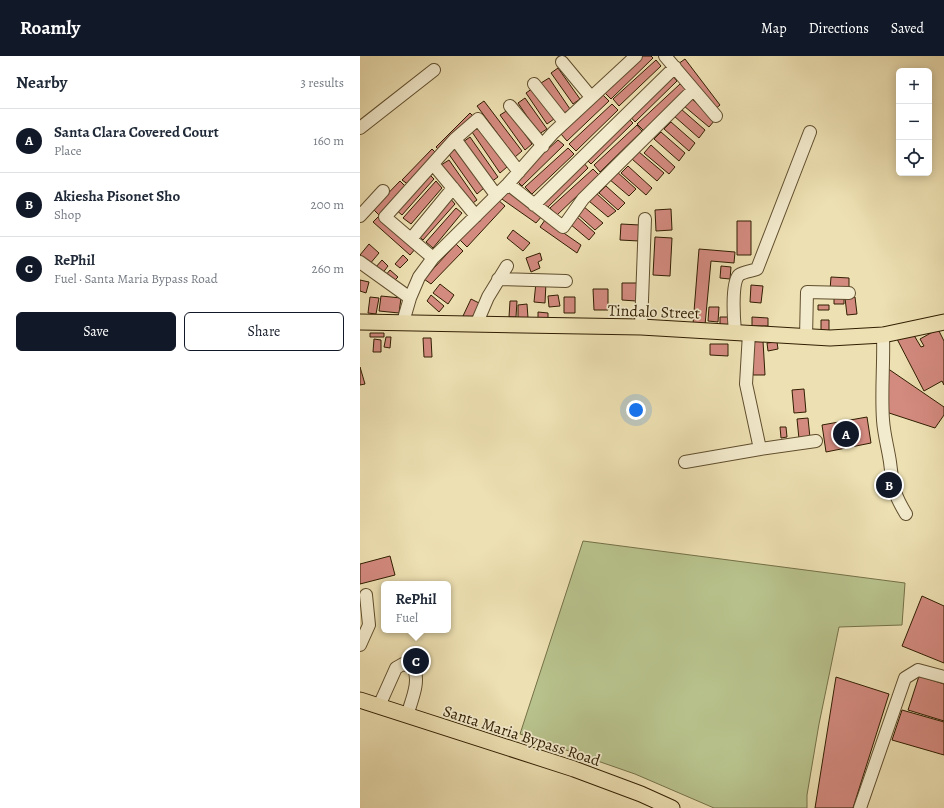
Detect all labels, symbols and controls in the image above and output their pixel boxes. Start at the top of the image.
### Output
text: Roamly [20,15,80,41]
text: Map [761,19,787,38]
text: Directions [809,19,869,38]
text: Saved [891,19,924,38]
map controls [896,68,932,176]
button: + [896,68,932,104]
text: Nearby [16,71,67,94]
text: 3 results [300,74,344,91]
button: − [896,104,932,140]
text: Santa Clara Covered Court [54,122,219,142]
text: A [25,132,33,149]
text: 160 m [313,132,344,149]
button: locate [896,140,932,176]
text: Place [54,142,82,159]
text: Akiesha Pisonet Sho [54,186,180,206]
text: B [25,196,33,213]
text: 200 m [311,196,344,213]
text: Shop [54,206,81,223]
text: RePhil [54,250,95,270]
text: C [25,260,33,277]
text: 260 m [311,260,344,277]
text: Fuel · Santa Maria Bypass Road [54,270,218,287]
street label: Tindalo Street [608,299,700,325]
button: Save [16,312,176,351]
button: Share [184,312,344,351]
your location [626,400,646,420]
pin: A [833,419,859,449]
pin: B [876,470,902,500]
popup [381,581,451,633]
text: RePhil [396,589,436,609]
text: Fuel [396,609,418,626]
pin: C [403,646,429,676]
street label: Santa Maria Bypass Road [440,700,604,772]

